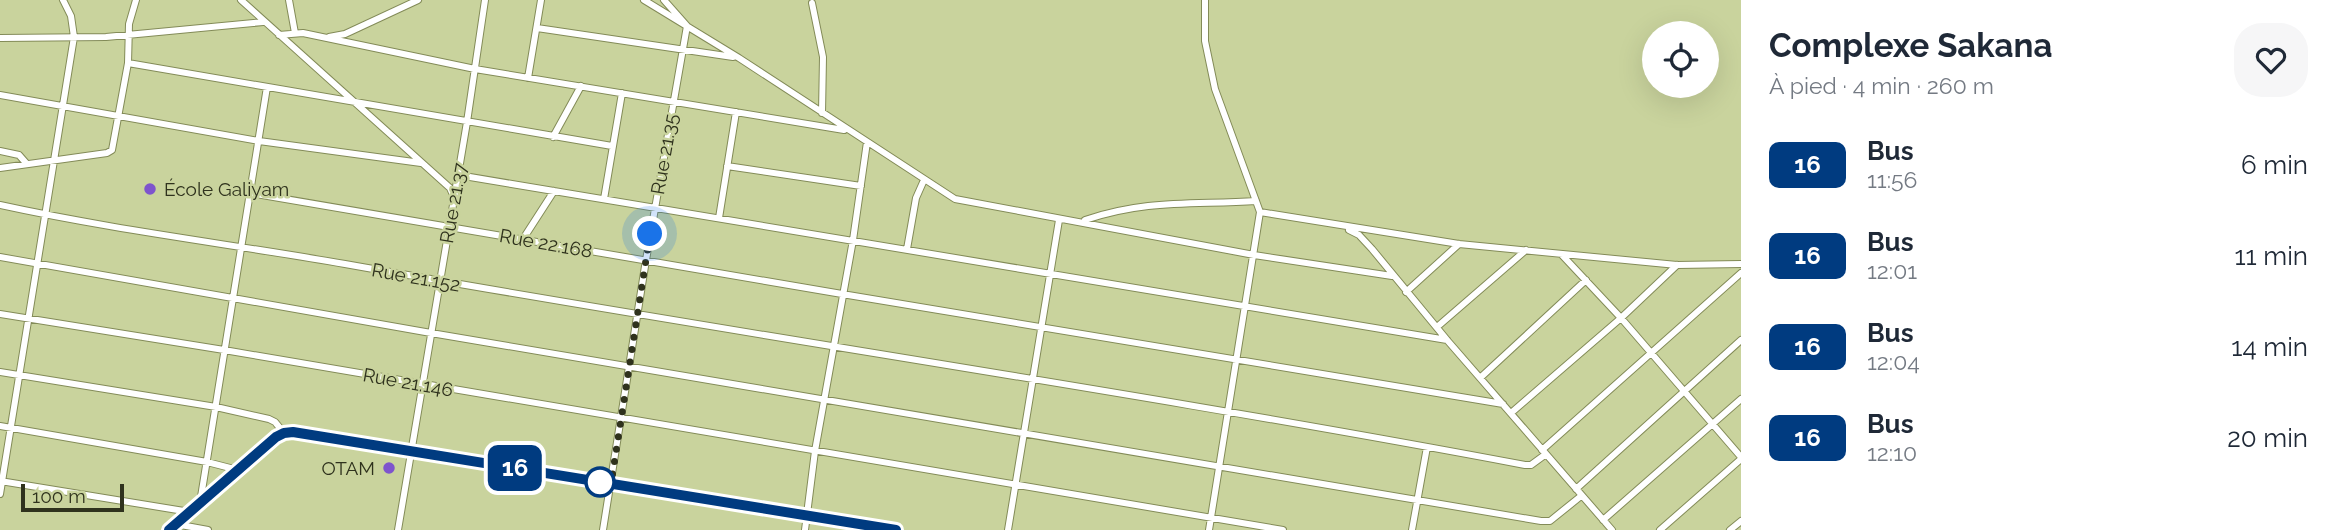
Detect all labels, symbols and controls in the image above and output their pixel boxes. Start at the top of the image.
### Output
map controls [1642,21,1719,98]
button: locate [1642,21,1719,98]
button: heart [2234,23,2308,97]
text: Complexe Sakana [1769,26,2052,65]
text: À pied · 4 min · 260 m [1769,72,1994,99]
street label: Rue 21.35 [646,112,682,196]
text: Bus [1867,136,1914,166]
text: 16 [1794,150,1821,179]
text: 6 min [2241,150,2308,180]
street label: Rue 21.37 [435,161,471,245]
text: 11:56 [1867,166,1917,193]
place label: École Galiyam [164,178,289,200]
marker: École Galiyam [142,181,158,197]
your location [632,216,667,251]
street label: Rue 22.168 [498,224,594,262]
text: Bus [1867,227,1914,257]
text: 16 [1794,241,1821,270]
text: 11 min [2234,241,2308,271]
text: 12:01 [1867,257,1917,284]
street label: Rue 21.152 [370,258,462,296]
text: Bus [1867,318,1914,348]
text: 16 [1794,332,1821,361]
text: 14 min [2231,332,2308,362]
text: 12:04 [1867,348,1920,375]
street label: Rue 21.146 [361,363,455,401]
text: Bus [1867,409,1914,439]
text: 16 [1794,423,1821,452]
text: 20 min [2227,423,2308,453]
text: 12:10 [1867,439,1917,466]
line badge: 16 [484,445,546,491]
text: 16 [502,453,528,482]
place label: OTAM [321,457,375,479]
marker: OTAM [381,460,397,476]
unlabelled marker [585,467,615,497]
scale bar [21,481,124,513]
text: 100 m [32,485,86,507]

